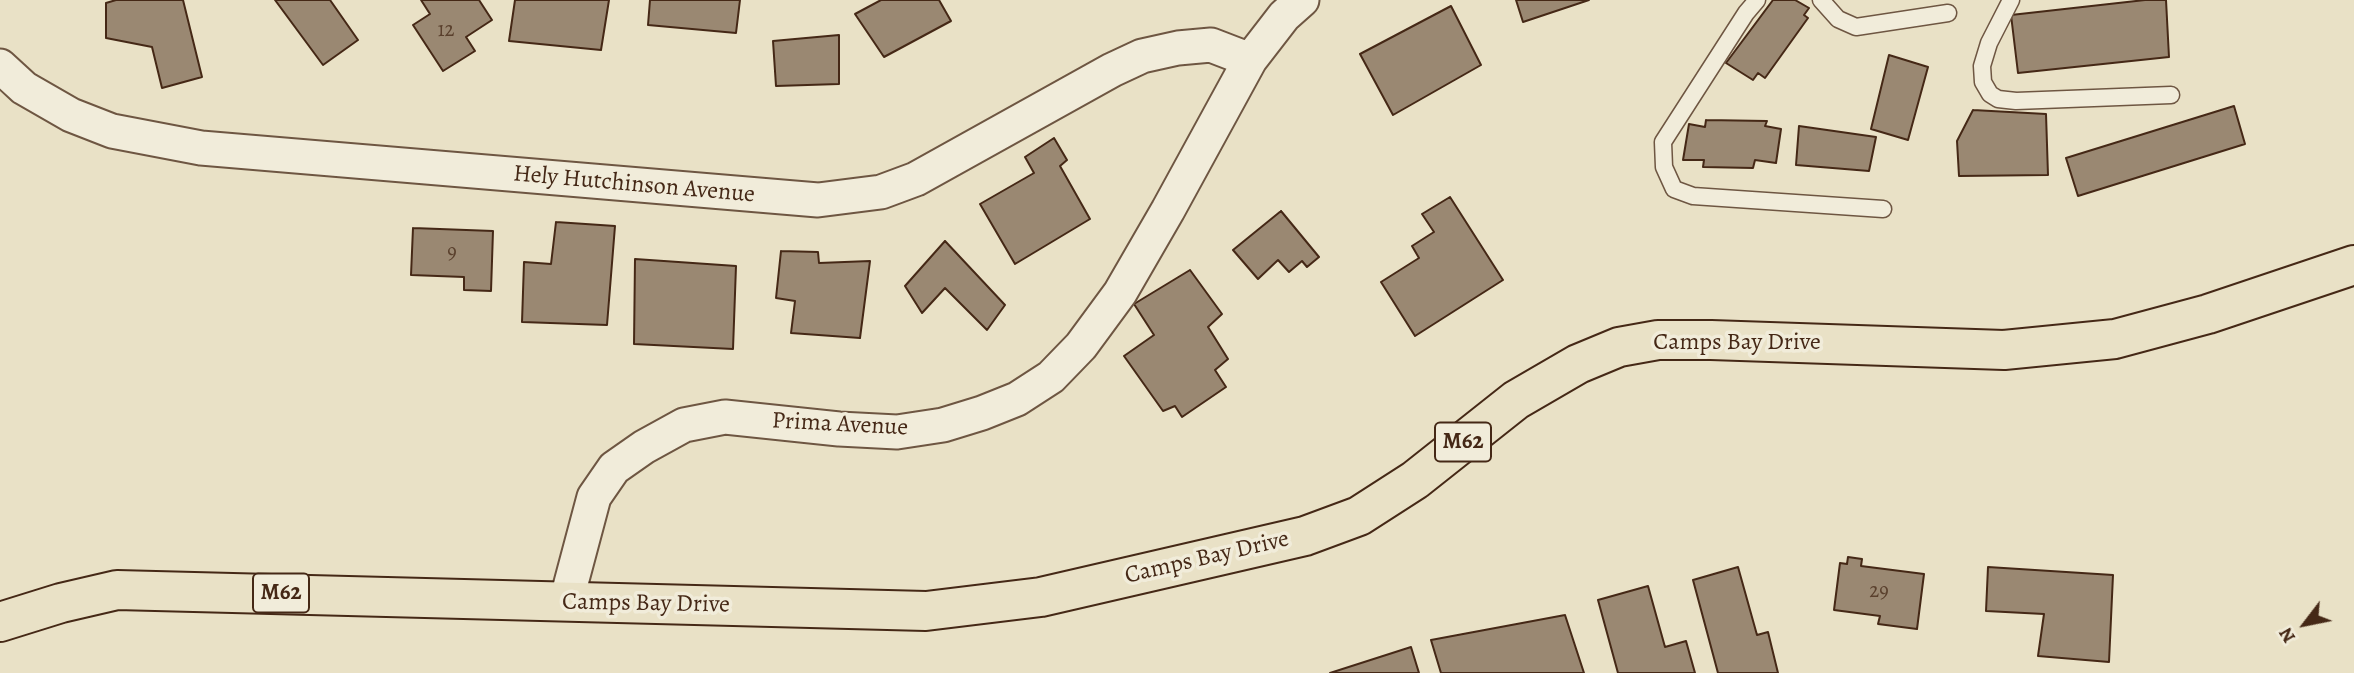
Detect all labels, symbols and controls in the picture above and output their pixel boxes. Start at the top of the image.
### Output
house number: 12 [437,18,455,44]
street label: Hely Hutchinson Avenue [512,160,756,210]
house number: 9 [447,240,457,266]
street label: Camps Bay Drive [1653,329,1821,357]
street label: Prima Avenue [771,407,909,443]
road number: M62 [1435,422,1491,462]
street label: Camps Bay Drive [1122,525,1292,591]
road number: M62 [253,573,309,612]
house number: 29 [1869,579,1889,605]
street label: Camps Bay Drive [562,588,730,620]
north arrow [2270,589,2340,659]
text: N [2272,622,2302,648]

